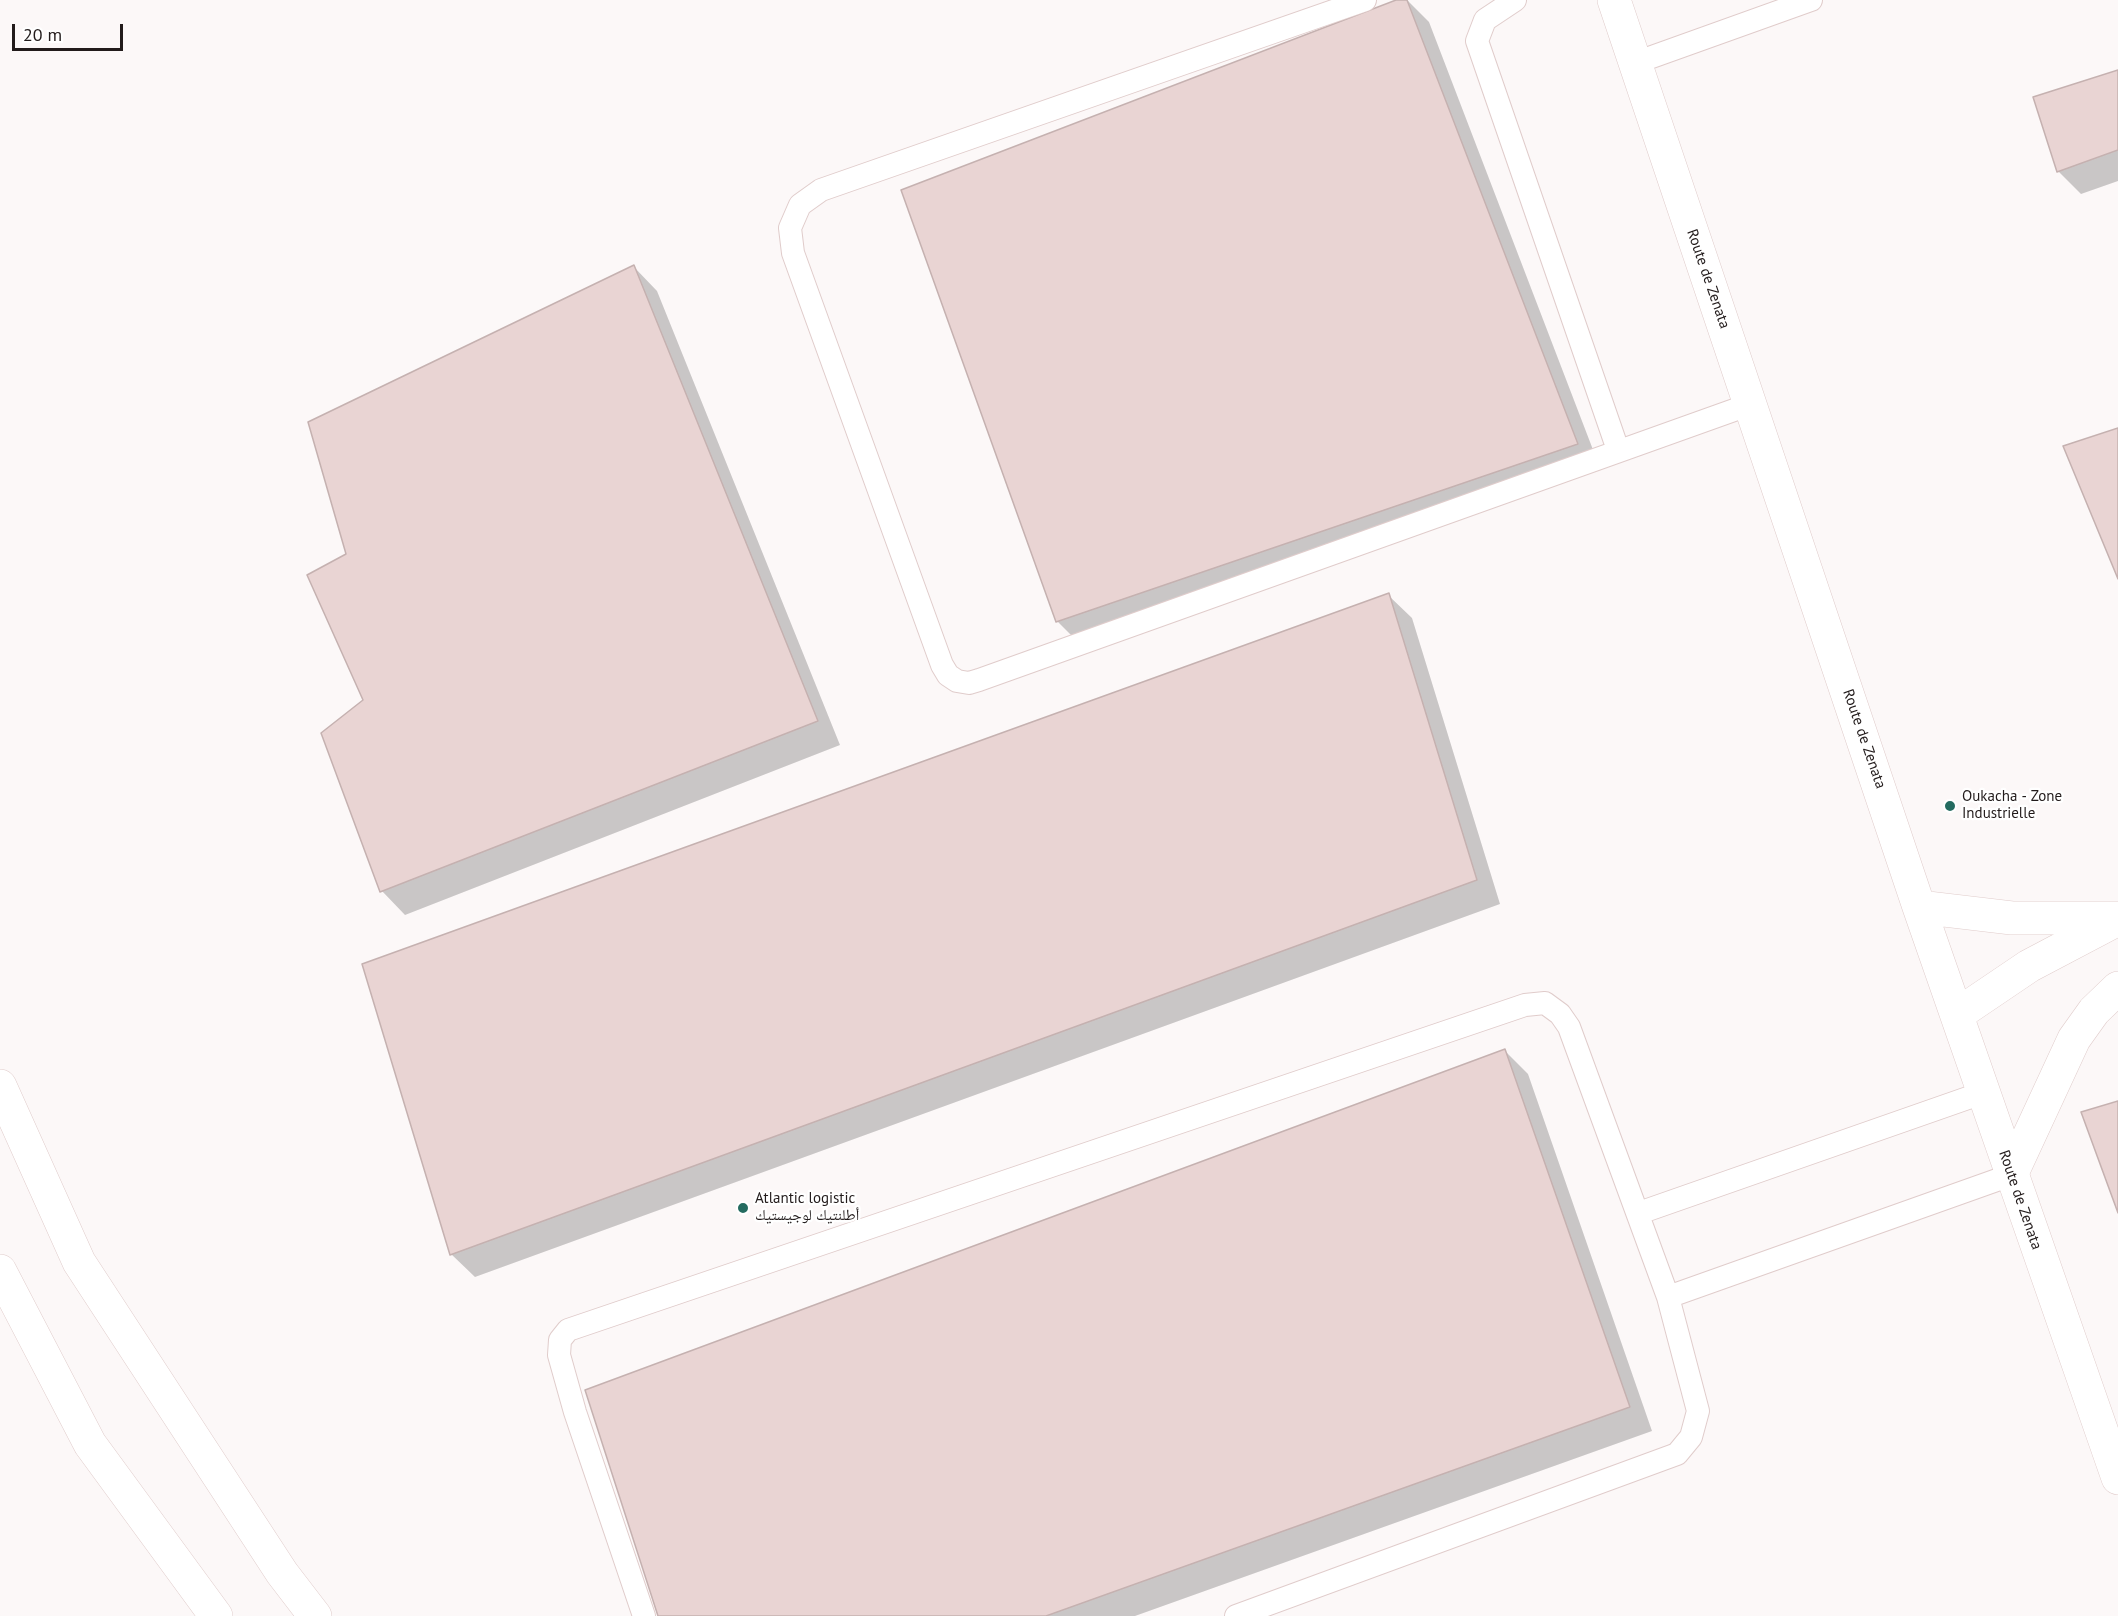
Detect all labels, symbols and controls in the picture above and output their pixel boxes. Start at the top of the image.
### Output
scale bar [15,12,126,50]
text: 20 m [23,23,62,46]
street label: Route de Zenata [1683,227,1733,331]
street label: Route de Zenata [1839,687,1889,791]
place label: Oukacha - Zone Industrielle [1962,788,2062,823]
marker: Oukacha - Zone Industrielle [1943,799,1957,813]
street label: Route de Zenata [1995,1148,2045,1252]
place label: Atlantic logistic أطلنتيك لوجيستيك [755,1190,859,1225]
marker: Atlantic logistic أطلنتيك لوجيستيك [736,1201,750,1215]

